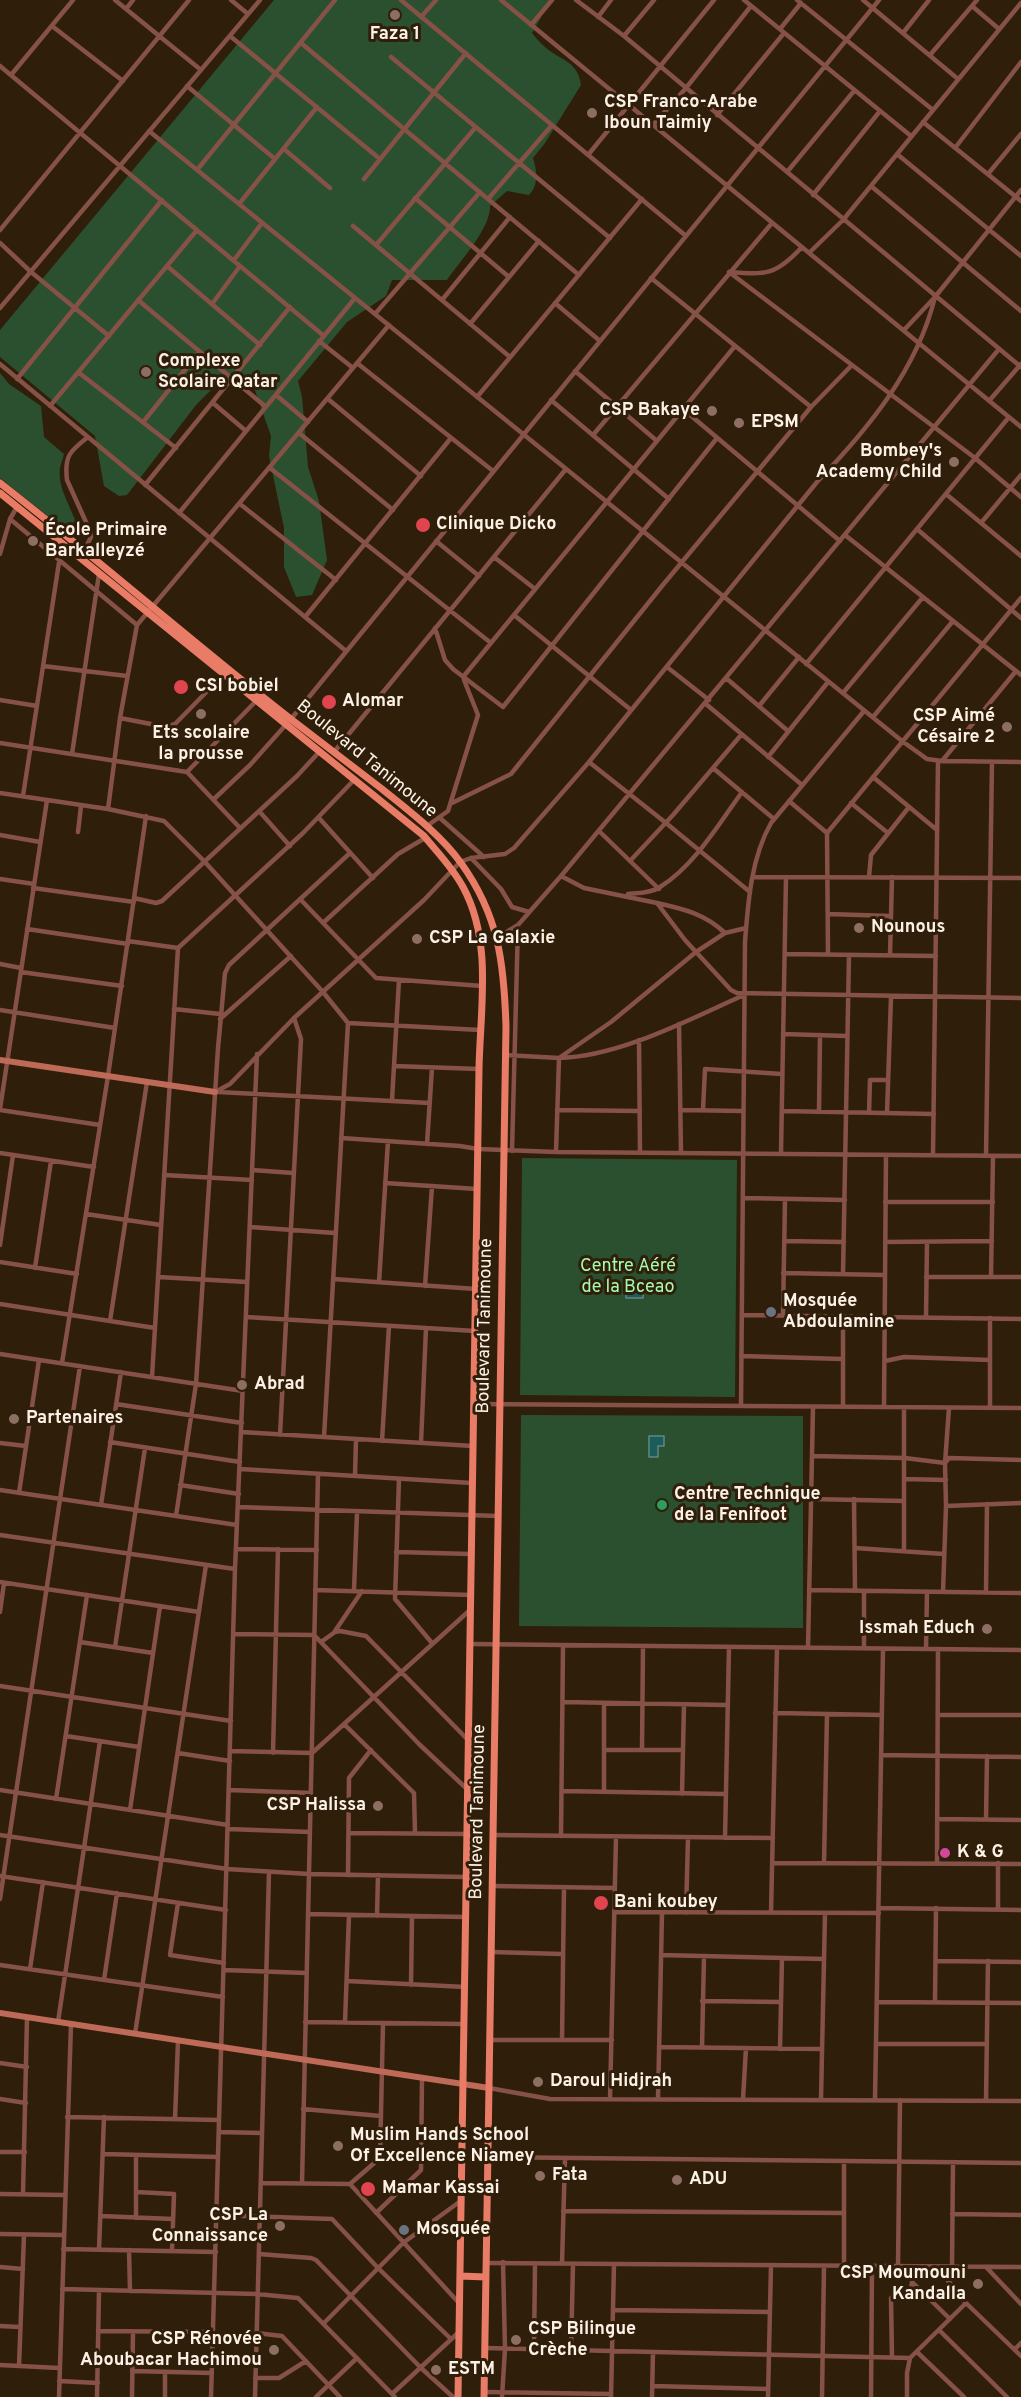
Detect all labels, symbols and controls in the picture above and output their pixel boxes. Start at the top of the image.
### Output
marker: Faza 1 [388,8,402,22]
place label: Faza 1 [370,24,420,46]
place label: CSP Franco-Arabe Iboun Taimiy [604,92,758,134]
marker: CSP Franco-Arabe Iboun Taimiy [585,106,599,120]
place label: Complexe Scolaire Qatar [158,351,278,394]
marker: Complexe Scolaire Qatar [139,365,153,379]
place label: CSP Bakaye [599,400,700,422]
marker: CSP Bakaye [705,404,719,418]
place label: EPSM [751,412,799,434]
marker: EPSM [732,416,746,430]
place label: Bombey's Academy Child [816,441,942,484]
marker: Bombey's Academy Child [947,455,961,469]
place label: Clinique Dicko [436,514,556,536]
marker: Clinique Dicko [414,516,432,534]
place label: École Primaire Barkalleyzé [45,520,167,562]
marker: École Primaire Barkalleyzé [26,534,40,548]
place label: CSI bobiel [195,676,279,698]
marker: CSI bobiel [172,678,190,696]
place label: Alomar [342,691,404,713]
marker: Alomar [320,693,338,711]
street label: Boulevard Tanimoune [291,696,441,824]
place label: CSP Aimé Césaire 2 [913,706,995,748]
marker: Ets scolaire la prousse [194,707,208,721]
marker: CSP Aimé Césaire 2 [1000,720,1014,734]
place label: Ets scolaire la prousse [152,723,250,766]
place label: Nounous [871,917,945,939]
marker: Nounous [852,921,866,935]
place label: CSP La Galaxie [429,928,555,950]
marker: CSP La Galaxie [410,932,424,946]
street label: Boulevard Tanimoune [474,1238,498,1414]
park label: Centre Aéré de la Bceao [580,1256,676,1298]
place label: Mosquée Abdoulamine [783,1291,895,1334]
marker: Mosquée Abdoulamine [764,1305,778,1319]
place label: Abrad [254,1374,305,1396]
marker: Abrad [235,1378,249,1392]
place label: Partenaires [26,1408,123,1430]
marker: Partenaires [7,1412,21,1426]
place label: Centre Technique de la Fenifoot [674,1484,821,1526]
marker: Centre Technique de la Fenifoot [655,1498,669,1512]
place label: Issmah Educh [859,1618,975,1640]
marker: Issmah Educh [980,1622,994,1636]
street label: Boulevard Tanimoune [467,1724,491,1900]
place label: CSP Halissa [267,1795,366,1817]
marker: CSP Halissa [371,1799,385,1813]
place label: K & G [957,1842,1004,1864]
marker: K & G [938,1846,952,1860]
place label: Bani koubey [614,1892,718,1914]
marker: Bani koubey [592,1894,610,1912]
place label: Daroul Hidjrah [550,2071,672,2093]
marker: Daroul Hidjrah [531,2075,545,2089]
place label: Muslim Hands School Of Excellence Niamey [350,2125,534,2168]
marker: Muslim Hands School Of Excellence Niamey [331,2139,345,2153]
place label: Fata [552,2165,588,2187]
marker: Fata [533,2169,547,2183]
place label: ADU [689,2169,727,2191]
marker: ADU [670,2173,684,2187]
place label: Mamar Kassai [382,2178,500,2200]
marker: Mamar Kassai [359,2180,377,2198]
place label: CSP La Connaissance [152,2205,268,2248]
marker: CSP La Connaissance [273,2219,287,2233]
place label: Mosquée [416,2219,490,2241]
marker: Mosquée [397,2223,411,2237]
place label: CSP Moumouni Kandalla [840,2263,966,2306]
marker: CSP Moumouni Kandalla [971,2277,985,2291]
place label: CSP Bilingue Crèche [528,2319,636,2362]
place label: CSP Rénovée Aboubacar Hachimou [80,2329,262,2372]
marker: CSP Bilingue Crèche [509,2333,523,2347]
marker: CSP Rénovée Aboubacar Hachimou [267,2343,281,2357]
place label: ESTM [448,2359,495,2381]
marker: ESTM [429,2363,443,2377]

